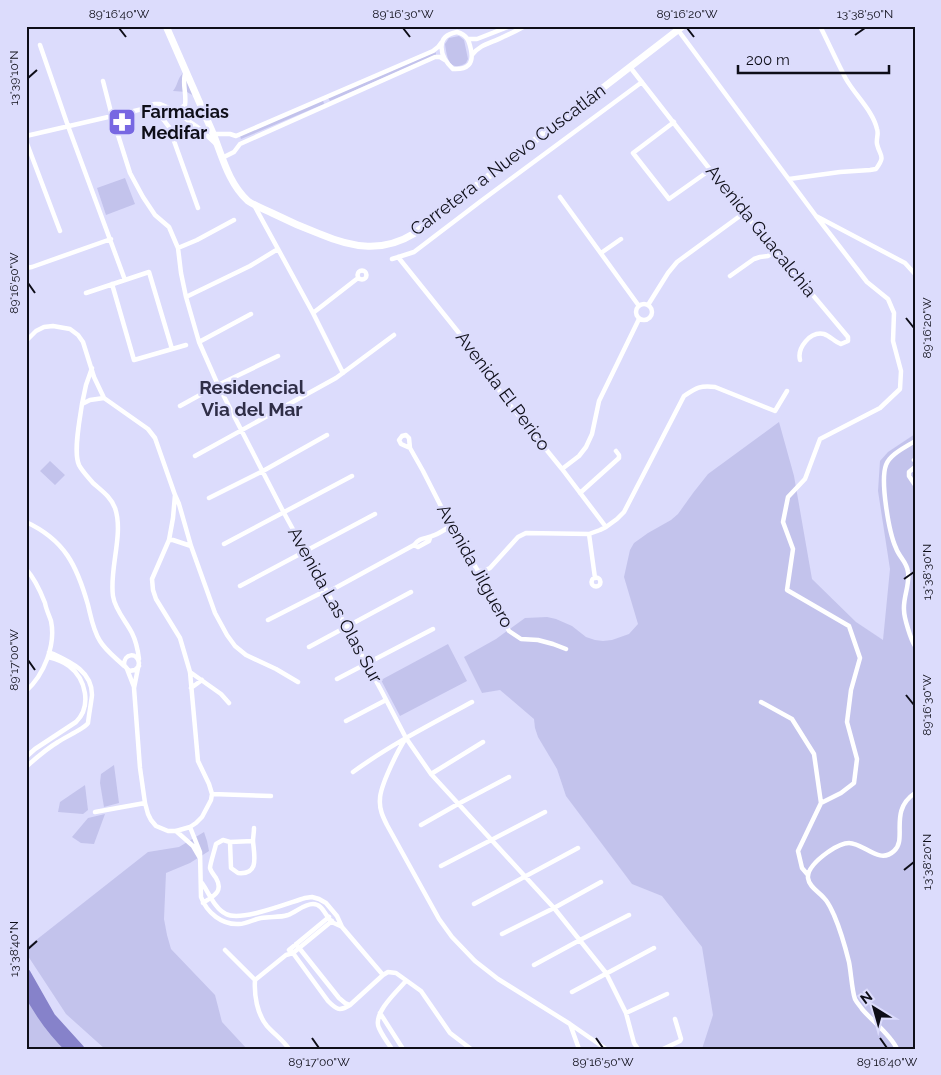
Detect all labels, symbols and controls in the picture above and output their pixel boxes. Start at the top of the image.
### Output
text: 89°16'40"W [89,7,150,21]
text: 89°16'30"W [372,7,434,21]
text: 89°16'20"W [656,7,718,21]
text: 13°38'50"N [837,7,893,21]
scale bar [738,42,890,74]
text: 13°39'10"N [7,51,21,106]
text: 200 m [746,51,790,69]
street label: Carretera a Nuevo Cuscatlán [406,79,609,240]
place label: Farmacias Medifar [141,101,229,143]
pharmacy icon: Farmacias Medifar [107,107,137,137]
street label: Avenida Guacalchia [702,161,821,301]
text: 89°16'50"W [7,252,21,314]
text: 89°16'20"W [920,297,934,359]
street label: Avenida El Perico [452,327,555,455]
district label: Residencial Via del Mar [199,376,306,420]
street label: Avenida Jilguero [433,501,518,631]
street label: Avenida Las Olas Sur [284,523,387,687]
text: 13°38'30"N [920,544,934,600]
text: 89°17'00"W [7,629,21,691]
text: 89°16'30"W [920,674,934,736]
text: 13°38'20"N [920,834,934,890]
text: 13°38'40"N [7,921,21,977]
north arrow [848,982,898,1032]
text: N [857,988,875,1007]
text: 89°17'00"W [288,1055,350,1069]
text: 89°16'50"W [572,1055,634,1069]
text: 89°16'40"W [857,1055,918,1069]

